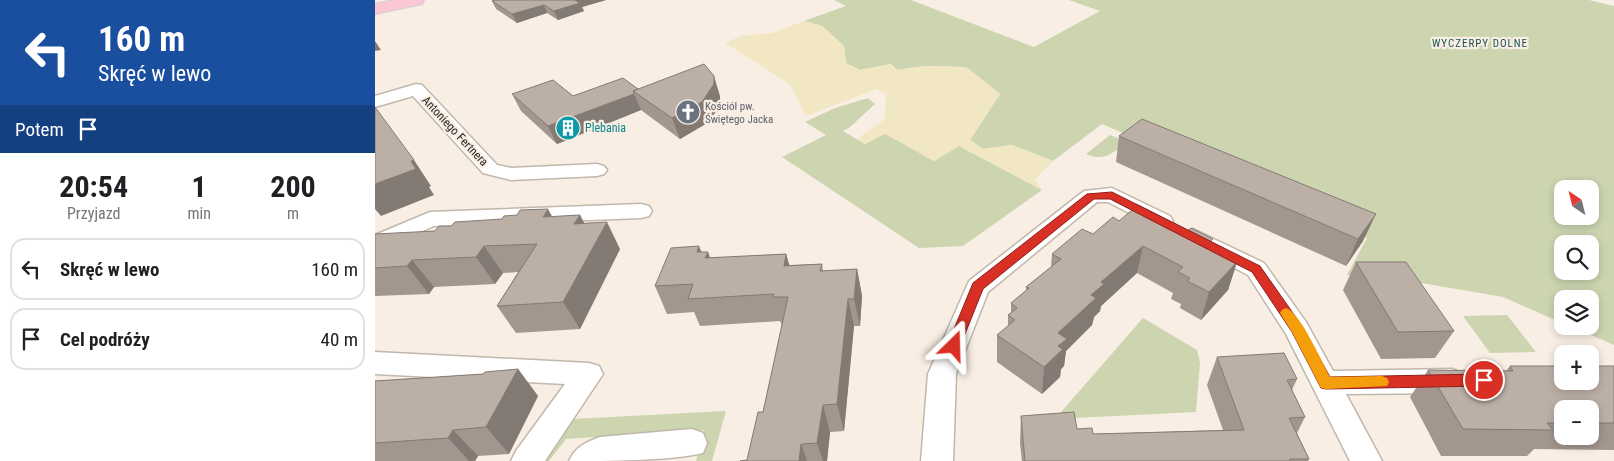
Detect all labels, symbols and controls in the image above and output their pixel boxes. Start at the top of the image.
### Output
text: 160 m [98,19,185,60]
icon: left [15,20,80,85]
district label: WYCZERPY DOLNE [1432,37,1528,50]
text: Skręć w lewo [98,61,211,86]
street label: Antoniego Fertnera [419,93,491,169]
church icon: Kościół pw. Świętego Jacka [675,99,701,125]
place label: Kościół pw. Świętego Jacka [705,100,773,126]
icon: arrive [74,115,102,143]
building icon: Plebania [555,115,581,141]
text: Potem [15,118,64,141]
place label: Plebania [585,121,626,135]
text: 20:54 [59,169,128,204]
text: 1 [192,169,207,204]
text: 200 [270,169,316,204]
north arrow [1554,180,1599,225]
map controls [1554,180,1599,445]
text: Przyjazd [67,204,120,223]
text: min [187,204,211,223]
text: m [287,204,299,223]
button: search [1554,235,1599,280]
icon: left [17,255,45,283]
text: Skręć w lewo [60,258,159,281]
text: 160 m [311,258,358,281]
button: layers [1554,290,1599,335]
position arrow [927,319,979,371]
icon: arrive [17,325,45,353]
text: Cel podróży [60,328,150,351]
text: 40 m [321,328,358,351]
button: + [1554,345,1599,390]
pin [1463,359,1505,401]
icon: arrive [1470,366,1498,394]
button: − [1554,400,1599,445]

